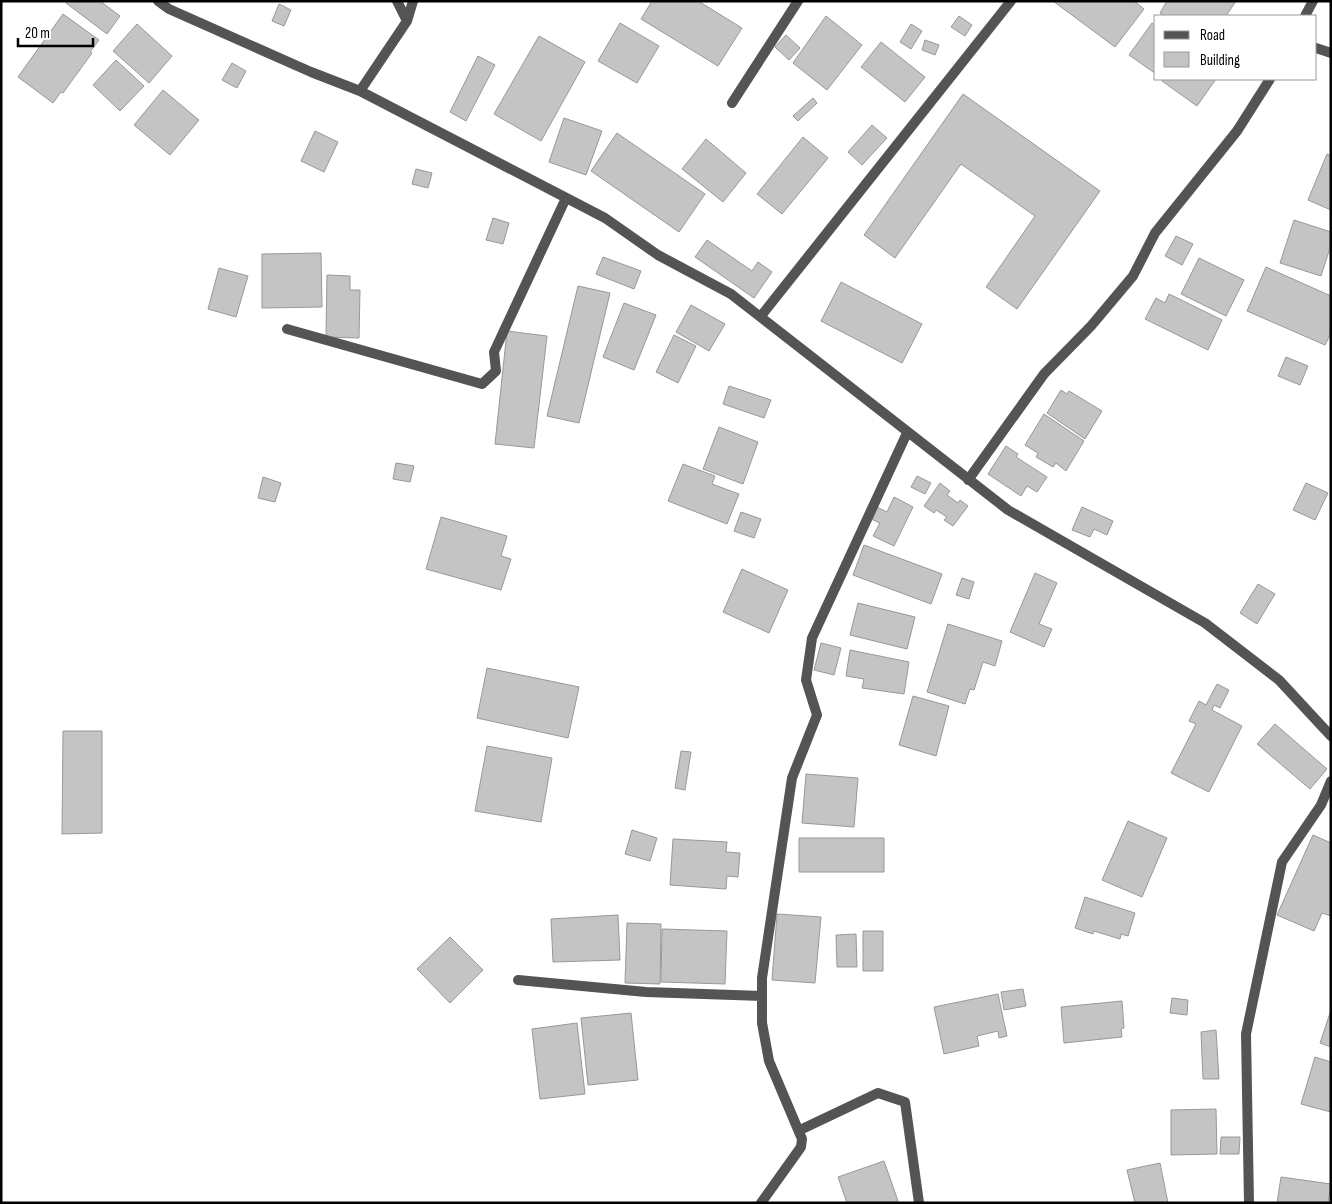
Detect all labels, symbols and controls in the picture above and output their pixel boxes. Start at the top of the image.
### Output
scale bar [18,15,92,47]
legend [1154,15,1317,80]
text: 20 m [25,24,50,43]
text: Road [1200,26,1225,45]
text: Building [1200,51,1240,70]

